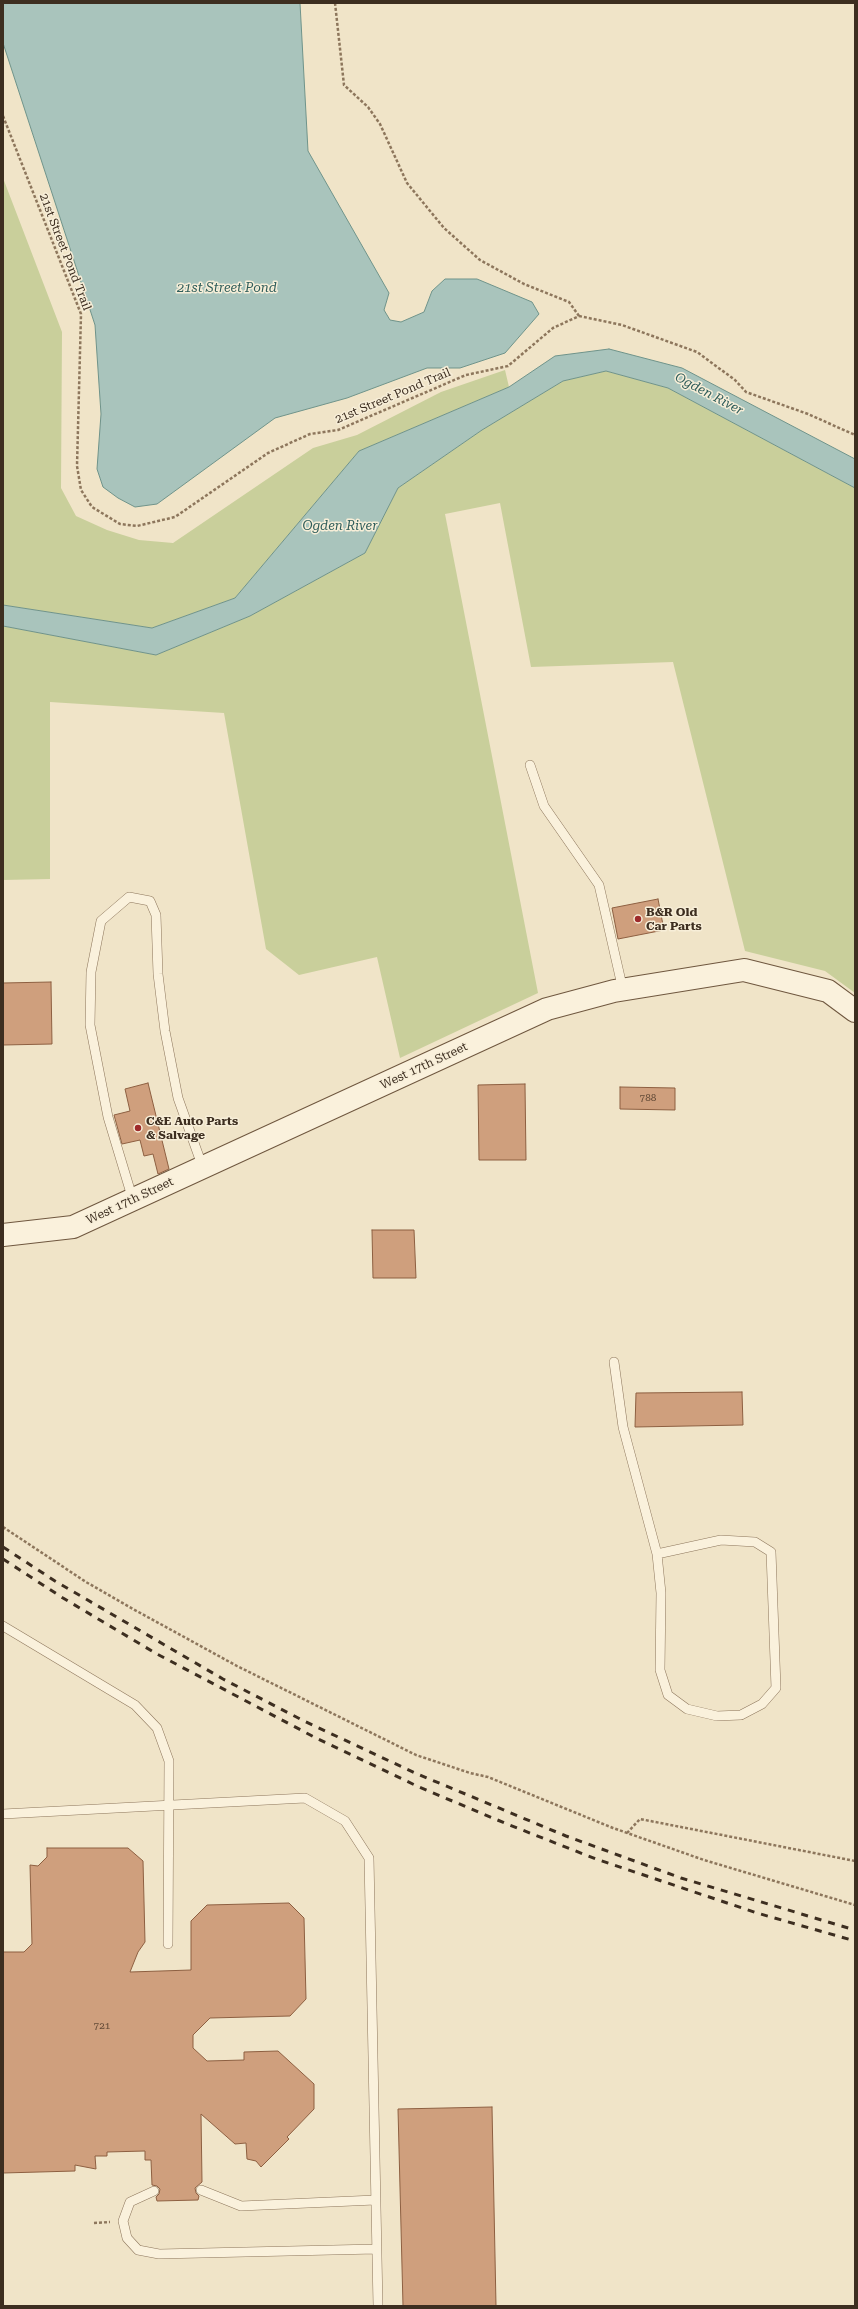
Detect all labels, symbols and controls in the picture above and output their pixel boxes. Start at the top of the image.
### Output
street label: 21st Street Pond Trail [36,191,94,313]
water label: 21st Street Pond [177,280,277,296]
street label: 21st Street Pond Trail [333,365,453,427]
water label: Ogden River [672,369,746,419]
water label: Ogden River [302,518,378,534]
place label: B&R Old Car Parts [646,905,702,933]
marker: B&R Old Car Parts [633,914,643,924]
street label: West 17th Street [378,1039,470,1093]
house number: 788 [640,1092,656,1104]
place label: C&E Auto Parts & Salvage [146,1114,238,1142]
marker: C&E Auto Parts & Salvage [133,1123,143,1133]
street label: West 17th Street [84,1174,176,1228]
house number: 721 [94,2020,110,2032]

